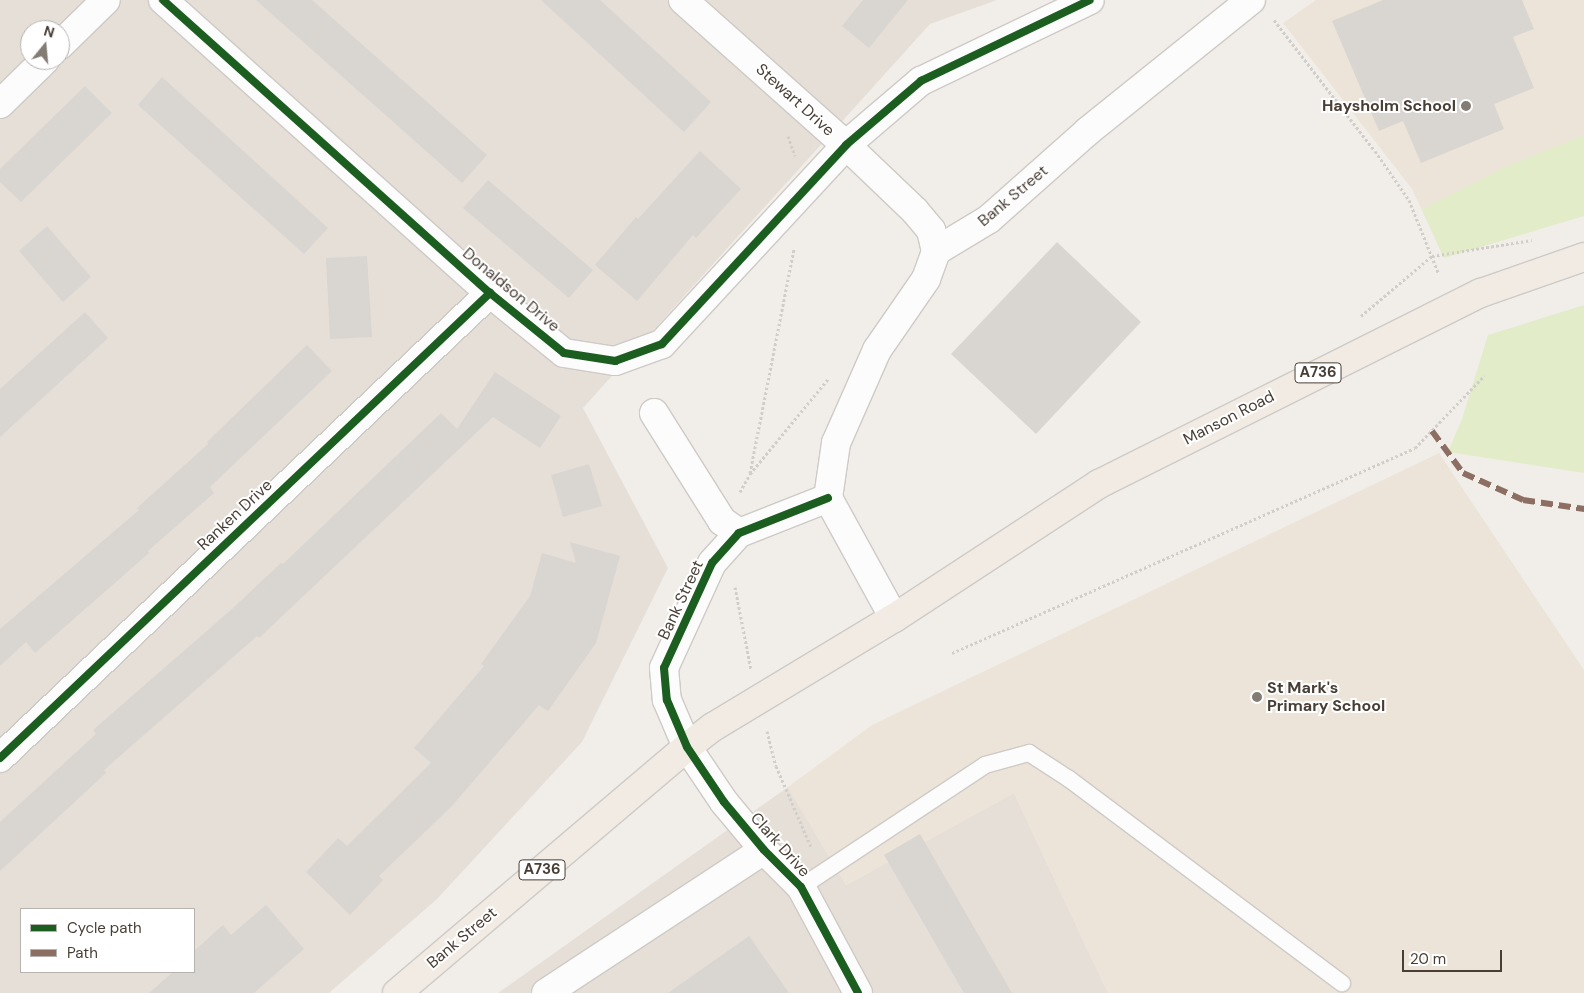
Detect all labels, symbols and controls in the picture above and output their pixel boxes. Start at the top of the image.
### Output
north arrow [20,20,70,70]
text: N [42,22,57,42]
street label: Stewart Drive [752,60,838,140]
place label: Haysholm School [1322,96,1456,116]
marker: Haysholm School [1460,100,1472,112]
street label: Bank Street [974,161,1052,231]
street label: Donaldson Drive [459,244,563,336]
road number: A736 [1294,360,1342,386]
street label: Manson Road [1180,387,1278,449]
street label: Ranken Drive [194,476,276,554]
street label: Bank Street [654,557,708,643]
place label: St Mark's Primary School [1267,678,1385,716]
marker: St Mark's Primary School [1251,691,1263,703]
street label: Clark Drive [746,809,814,881]
road number: A736 [518,858,566,882]
street label: Bank Street [423,903,501,973]
legend [20,908,195,973]
text: Cycle path [67,918,142,938]
scale bar [1404,940,1504,972]
text: Path [67,943,98,963]
text: 20 m [1410,949,1446,969]

